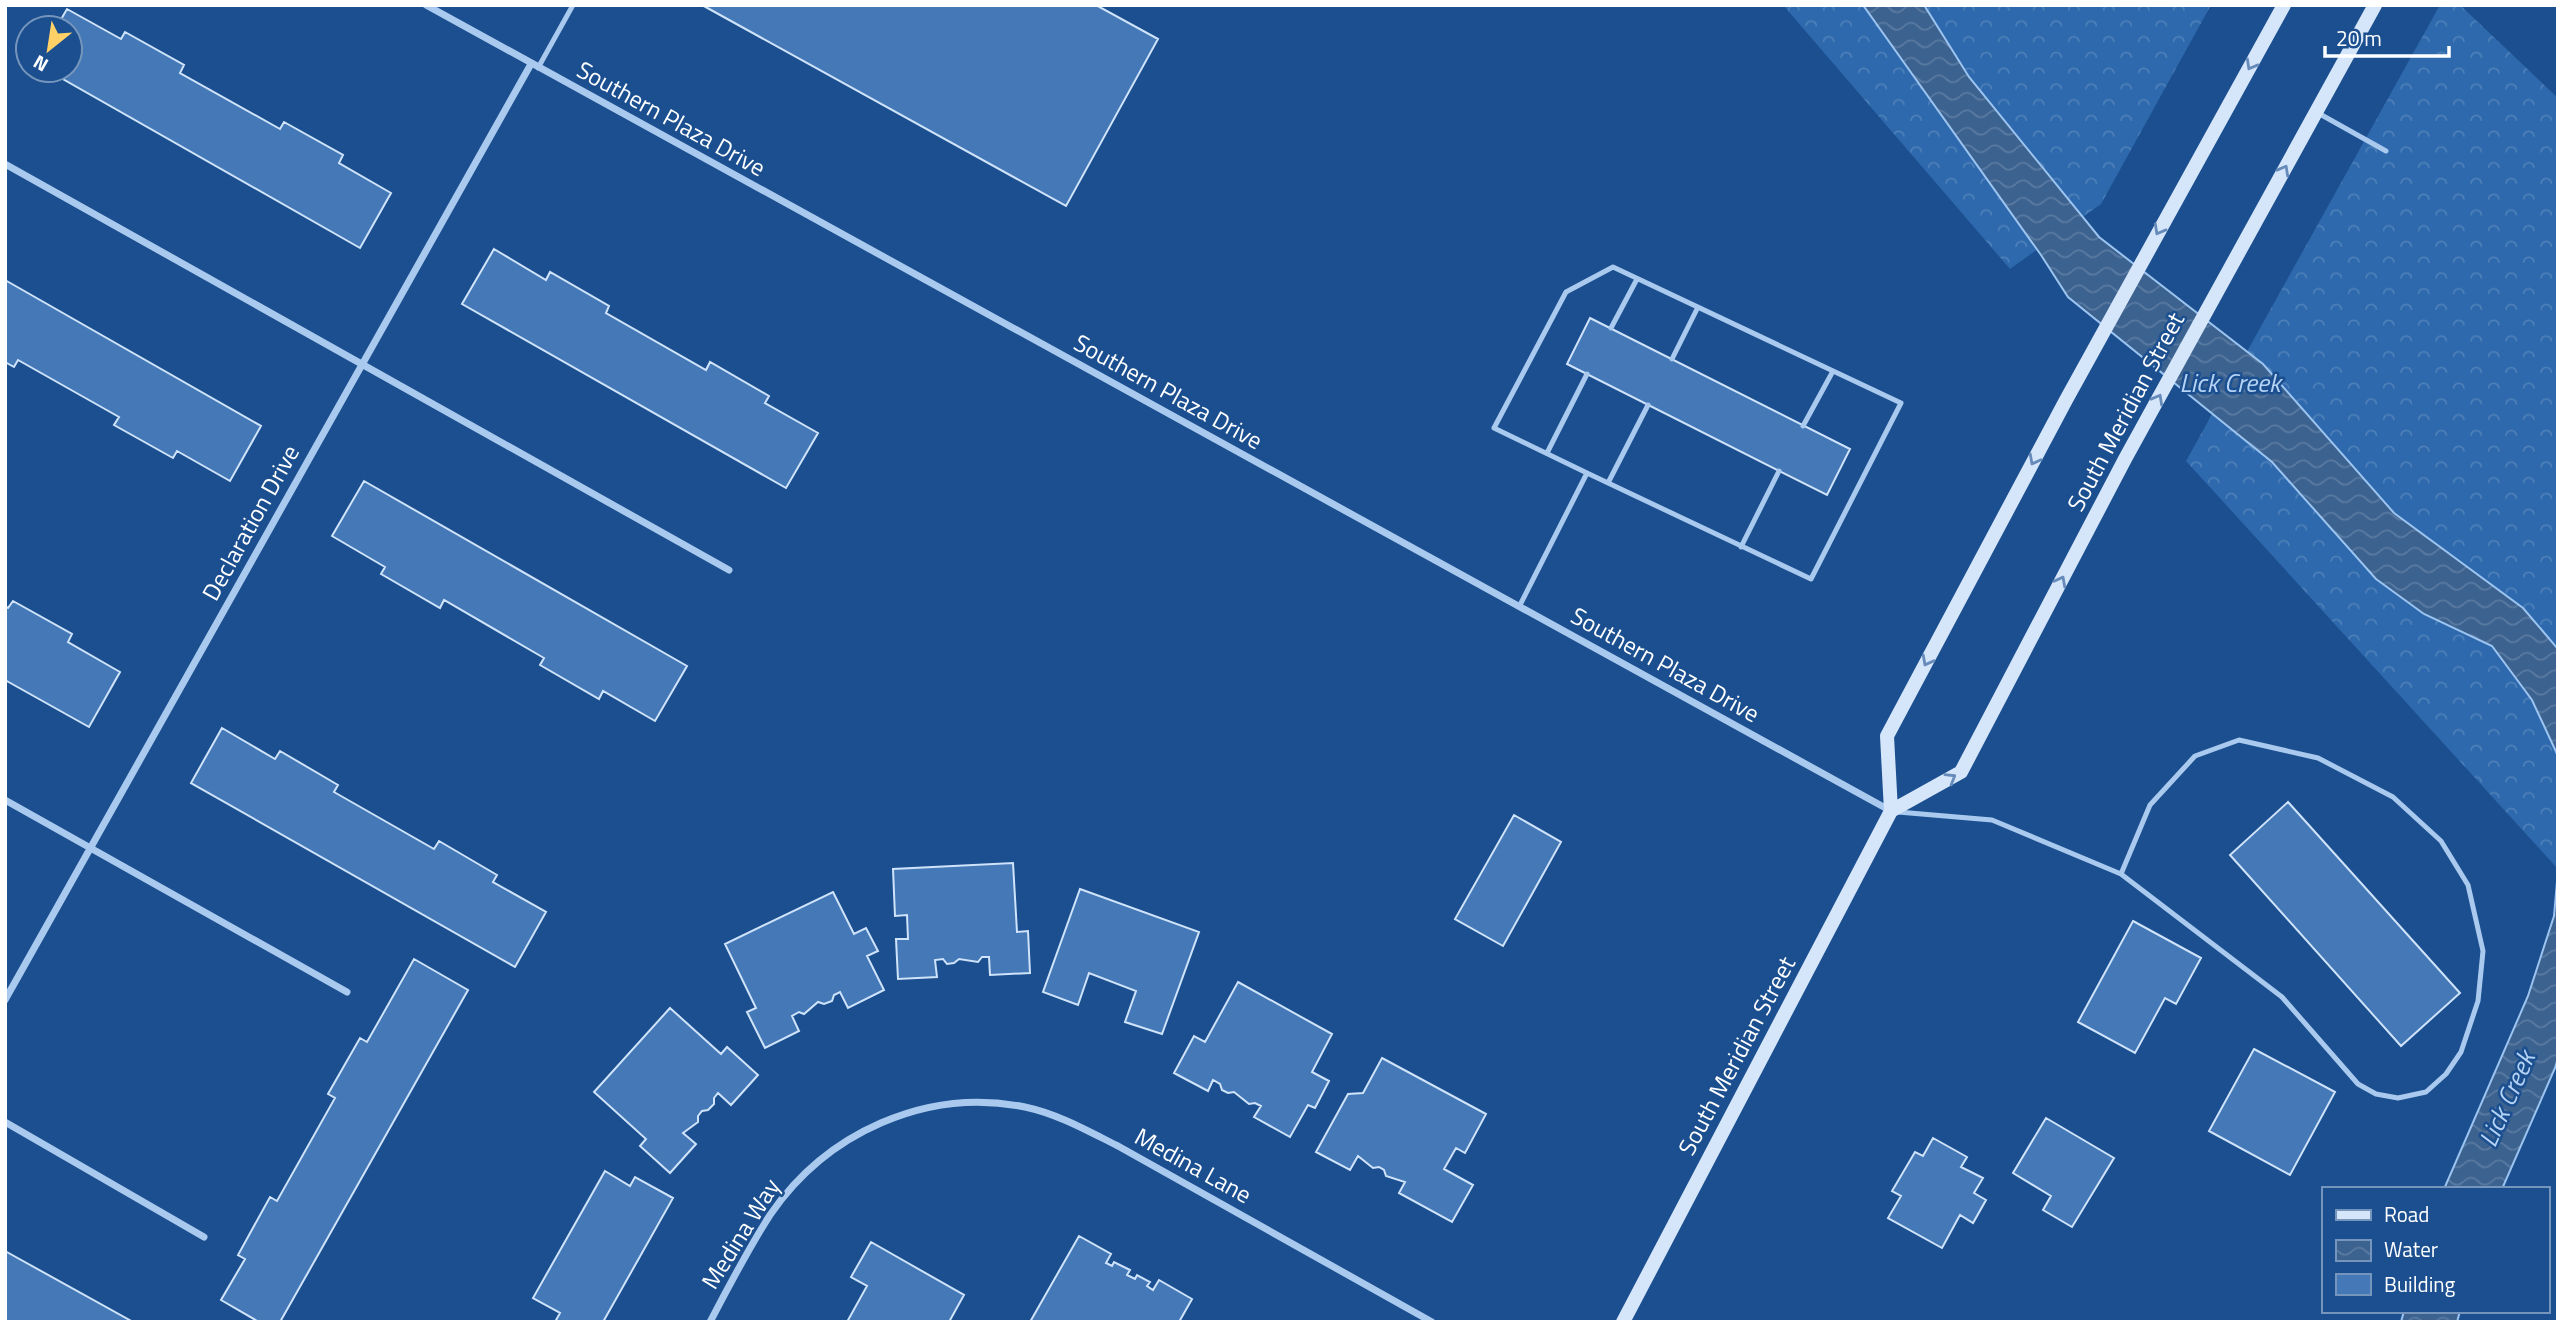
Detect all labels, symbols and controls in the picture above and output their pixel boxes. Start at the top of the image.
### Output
north arrow [14,14,84,84]
scale bar [2325,14,2449,58]
text: 20 m [2336,22,2382,54]
text: N [27,48,53,80]
street label: Southern Plaza Drive [571,51,772,185]
one-way arrow [2246,58,2259,70]
one-way arrow [2276,165,2289,178]
one-way arrow [2154,223,2168,236]
street label: South Meridian Street [2057,305,2193,517]
street label: Southern Plaza Drive [1068,324,1269,458]
water label: Lick Creek [2179,363,2284,402]
one-way arrow [2150,394,2163,406]
street label: Declaration Drive [192,438,308,607]
one-way arrow [2029,453,2042,466]
one-way arrow [2053,576,2067,588]
street label: Southern Plaza Drive [1565,597,1766,731]
one-way arrow [1922,654,1935,666]
one-way arrow [1943,773,1956,786]
street label: South Meridian Street [1668,949,1804,1161]
water label: Lick Creek [2468,1042,2546,1153]
street label: Medina Lane [1128,1118,1259,1212]
street label: Medina Way [692,1171,789,1296]
legend [2322,1187,2549,1313]
text: Road [2384,1198,2429,1230]
text: Water [2384,1233,2438,1265]
text: Building [2384,1268,2456,1300]

